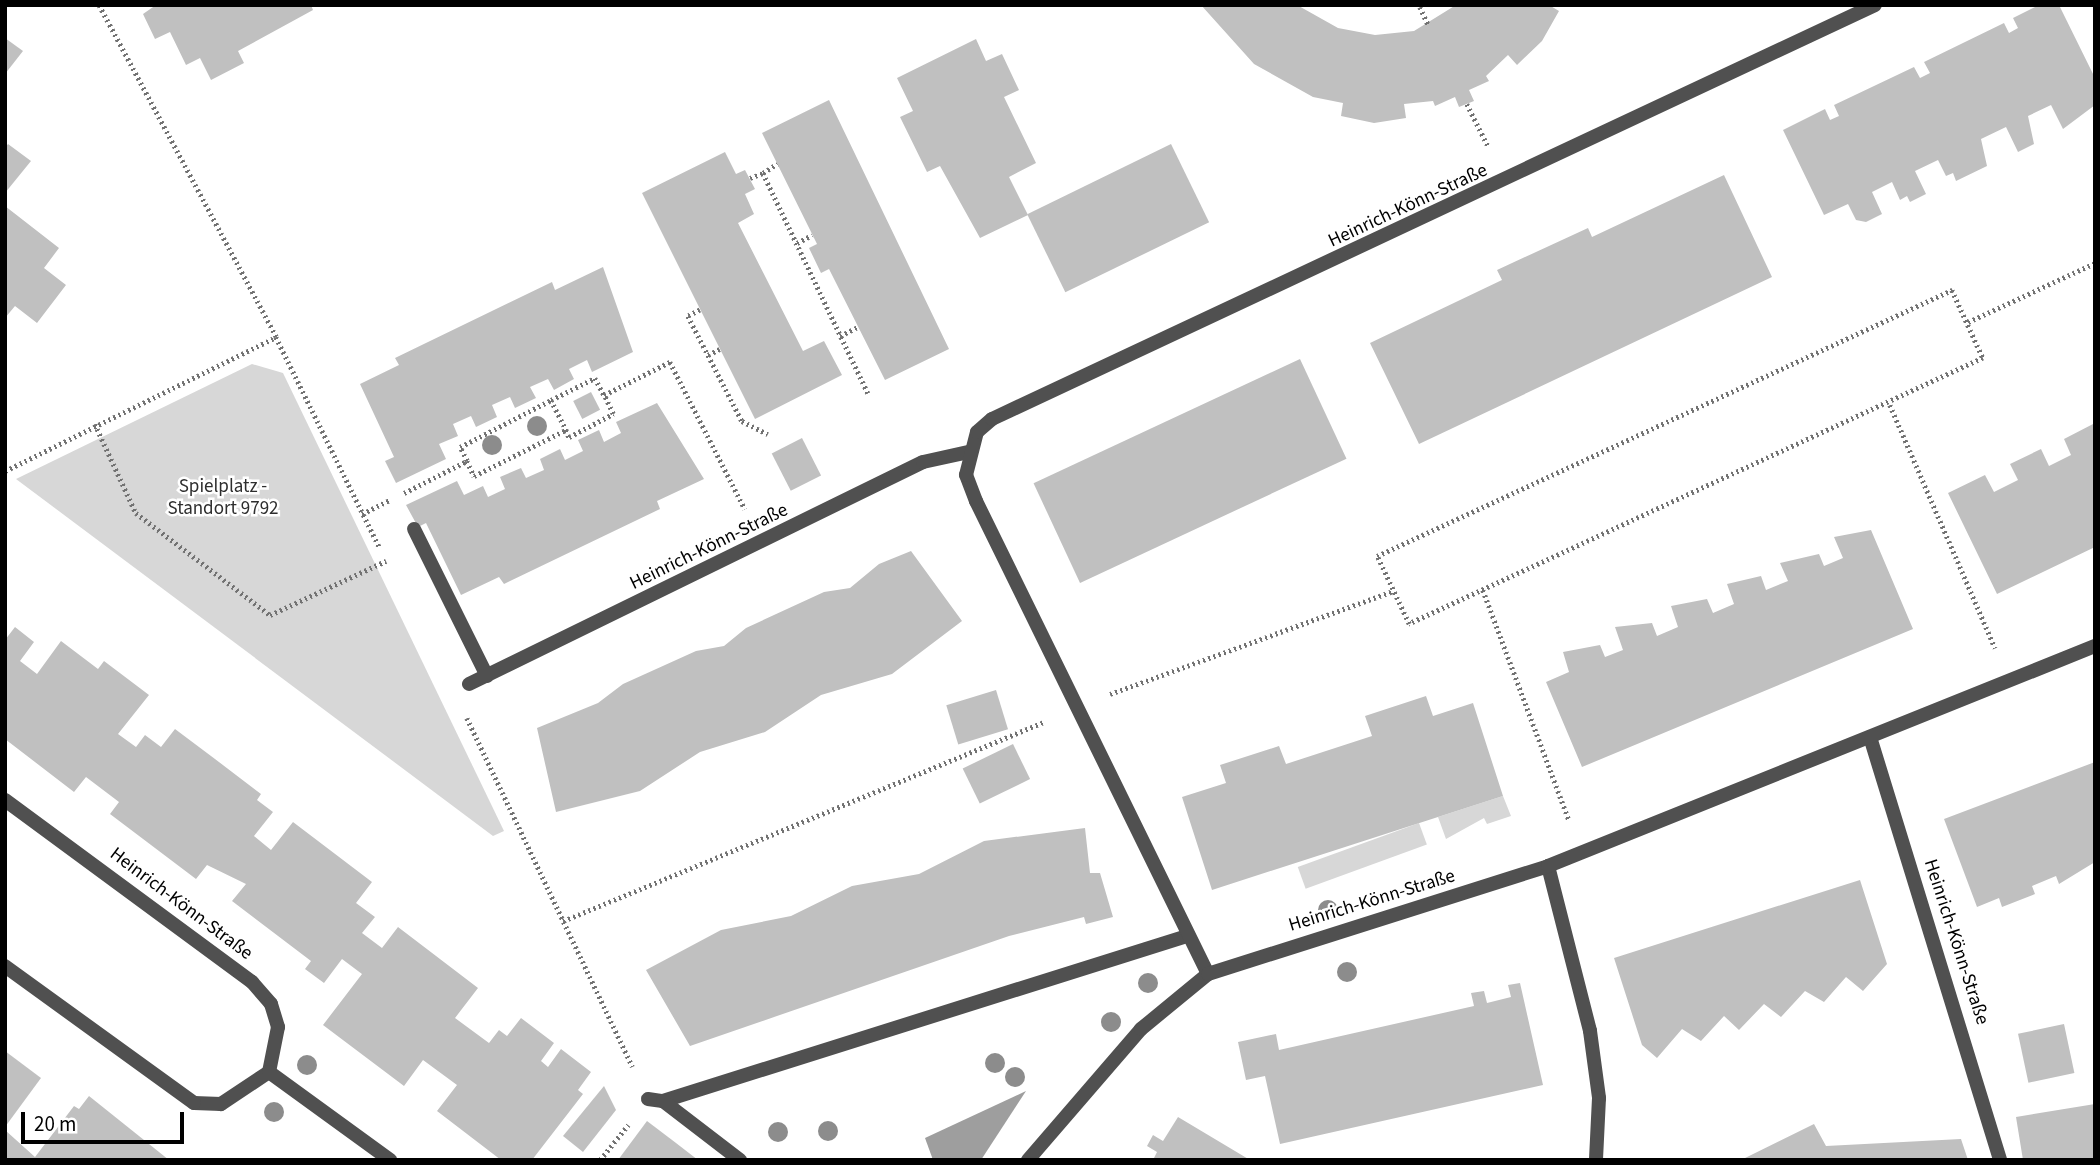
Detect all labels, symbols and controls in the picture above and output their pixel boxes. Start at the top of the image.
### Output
street label: Heinrich-Könn-Straße [1325,159,1491,253]
park label: Spielplatz - Standort 9792 [167,476,279,520]
street label: Heinrich-Könn-Straße [626,499,792,595]
street label: Heinrich-Könn-Straße [105,843,257,965]
street label: Heinrich-Könn-Straße [1918,856,1994,1028]
street label: Heinrich-Könn-Straße [1286,865,1458,937]
scale bar [24,1098,187,1142]
text: 20 m [34,1109,76,1139]

